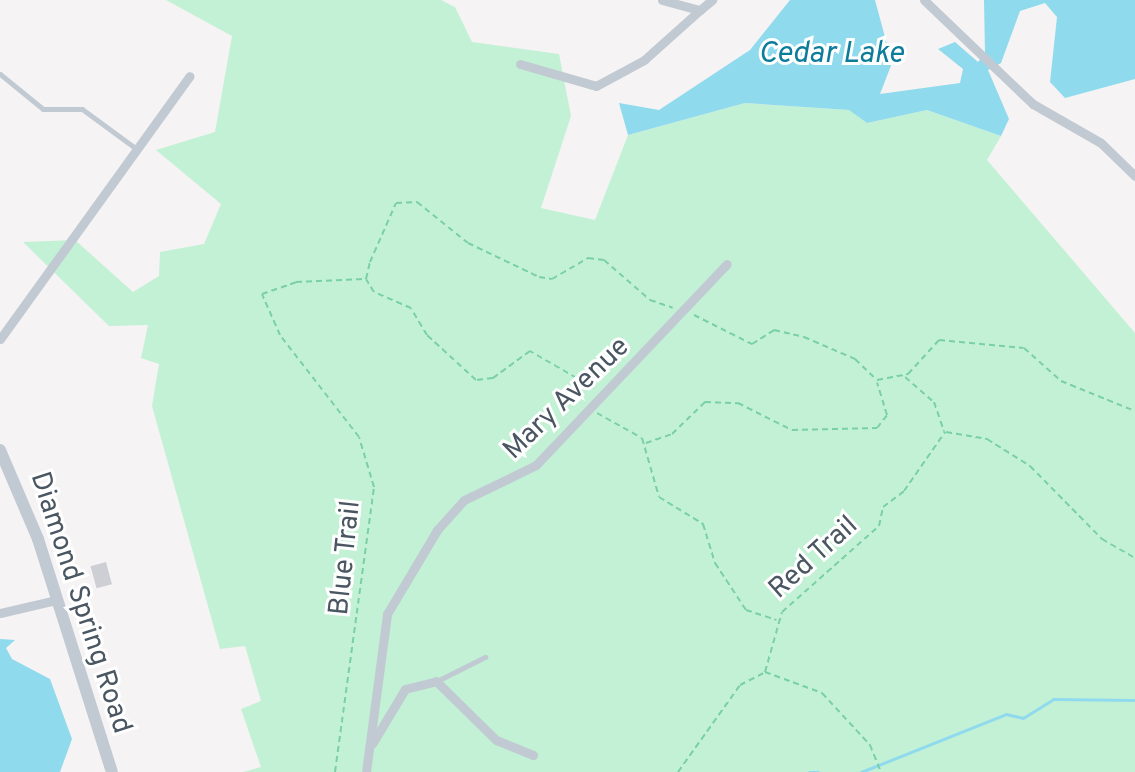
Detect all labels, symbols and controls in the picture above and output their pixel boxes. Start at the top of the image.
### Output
water label: Cedar Lake [758,37,904,73]
street label: Mary Avenue [497,330,637,468]
street label: Diamond Spring Road [22,468,138,738]
street label: Blue Trail [323,498,369,618]
street label: Red Trail [762,509,866,607]

